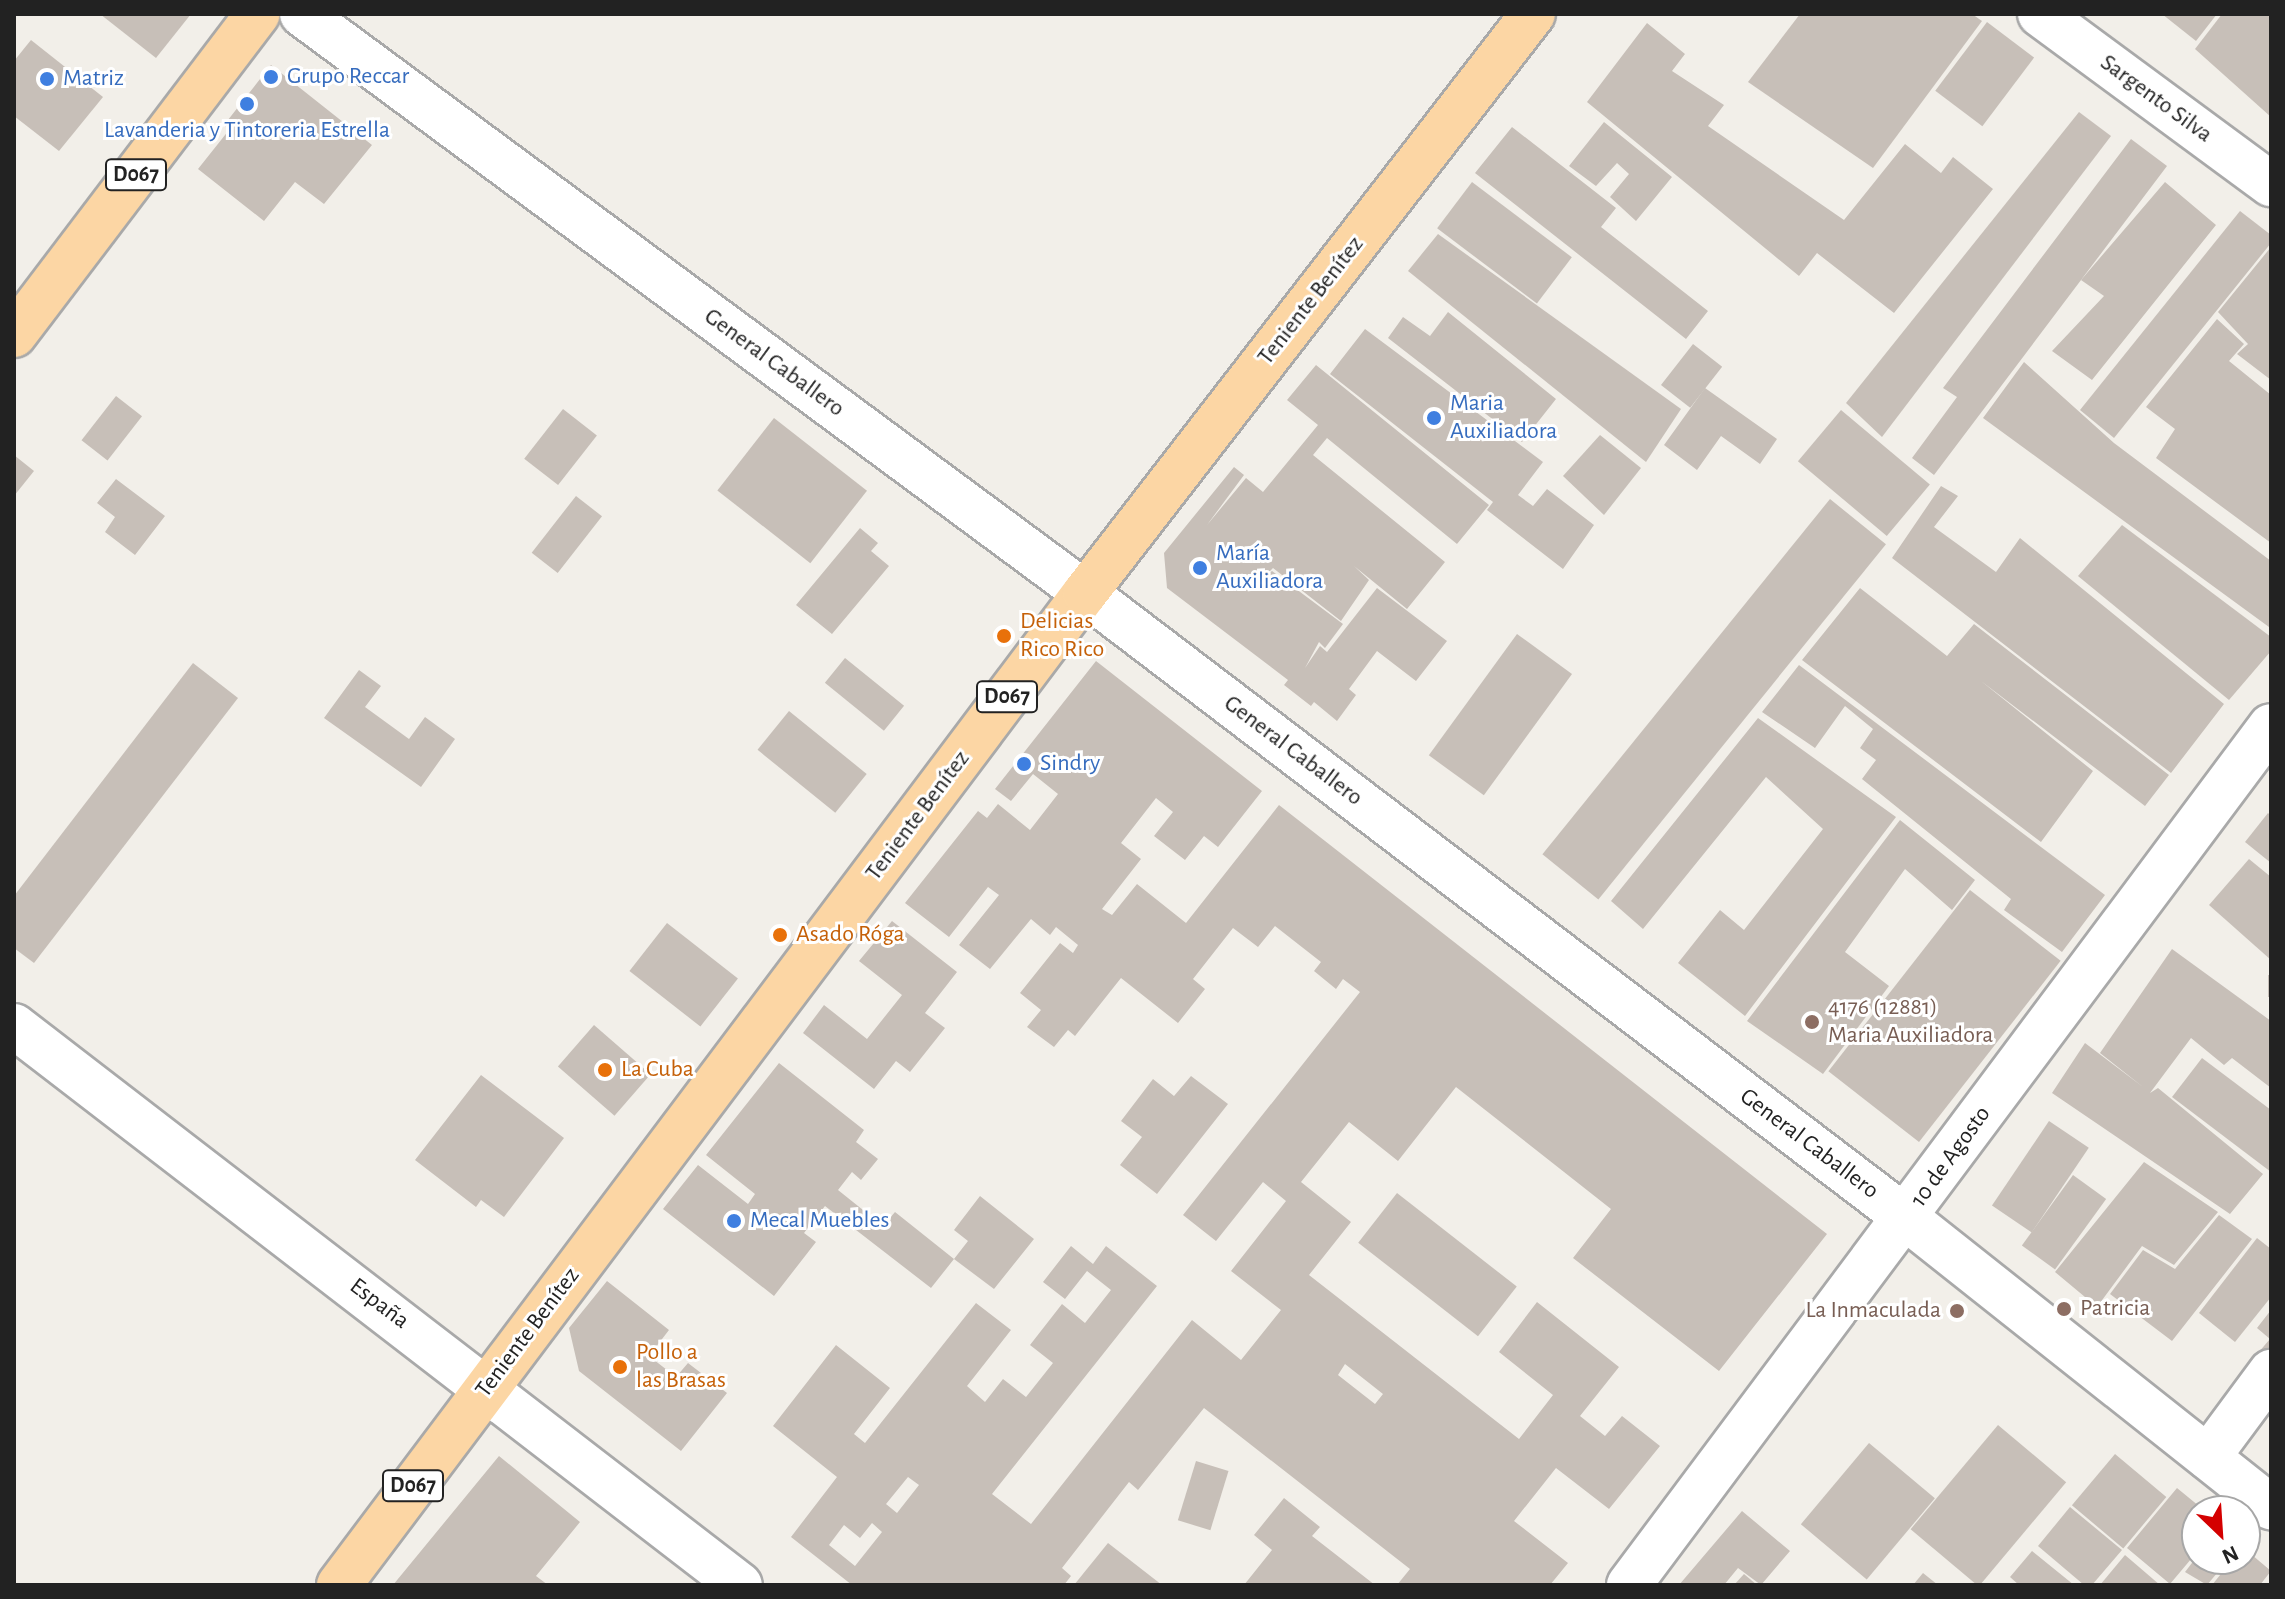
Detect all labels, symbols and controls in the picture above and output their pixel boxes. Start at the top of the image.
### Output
street label: Sargento Silva [2094,49,2218,149]
place label: Grupo Reccar [287,63,409,91]
place label: Matriz [63,65,124,93]
marker: Grupo Reccar [262,68,280,86]
marker: Matriz [38,70,56,88]
marker: Lavanderia y Tintoreria Estrella [238,95,256,113]
place label: Lavanderia y Tintoreria Estrella [104,117,390,145]
road number: D067 [104,157,168,193]
street label: Teniente Benítez [1252,231,1370,371]
street label: General Caballero [698,302,850,424]
place label: Maria Auxiliadora [1450,390,1557,446]
marker: Maria Auxiliadora [1425,409,1443,427]
place label: María Auxiliadora [1216,540,1323,596]
marker: María Auxiliadora [1191,559,1209,577]
place label: Delicias Rico Rico [1020,608,1104,664]
marker: Delicias Rico Rico [995,627,1013,645]
road number: D067 [975,679,1039,715]
street label: General Caballero [1218,689,1368,813]
street label: Teniente Benítez [860,745,976,887]
place label: Sindry [1040,750,1100,778]
marker: Sindry [1015,755,1033,773]
place label: Asado Róga [796,921,905,949]
marker: Asado Róga [771,926,789,944]
place label: 4176 (12881) Maria Auxiliadora [1828,994,1993,1050]
marker: 4176 (12881) Maria Auxiliadora [1803,1013,1821,1031]
place label: La Cuba [621,1056,694,1084]
marker: La Cuba [596,1061,614,1079]
street label: General Caballero [1734,1082,1884,1206]
street label: 10 de Agosto [1905,1101,1997,1213]
place label: Mecal Muebles [750,1207,889,1235]
marker: Mecal Muebles [725,1212,743,1230]
street label: Teniente Benítez [470,1262,586,1404]
street label: España [344,1272,414,1336]
place label: Patricia [2080,1295,2150,1323]
place label: La Inmaculada [1805,1297,1941,1325]
marker: Patricia [2055,1300,2073,1318]
marker: La Inmaculada [1948,1302,1966,1320]
place label: Pollo a las Brasas [636,1339,726,1395]
marker: Pollo a las Brasas [611,1358,629,1376]
road number: D067 [381,1468,445,1504]
north arrow [2181,1495,2261,1575]
text: N [2219,1542,2242,1568]

